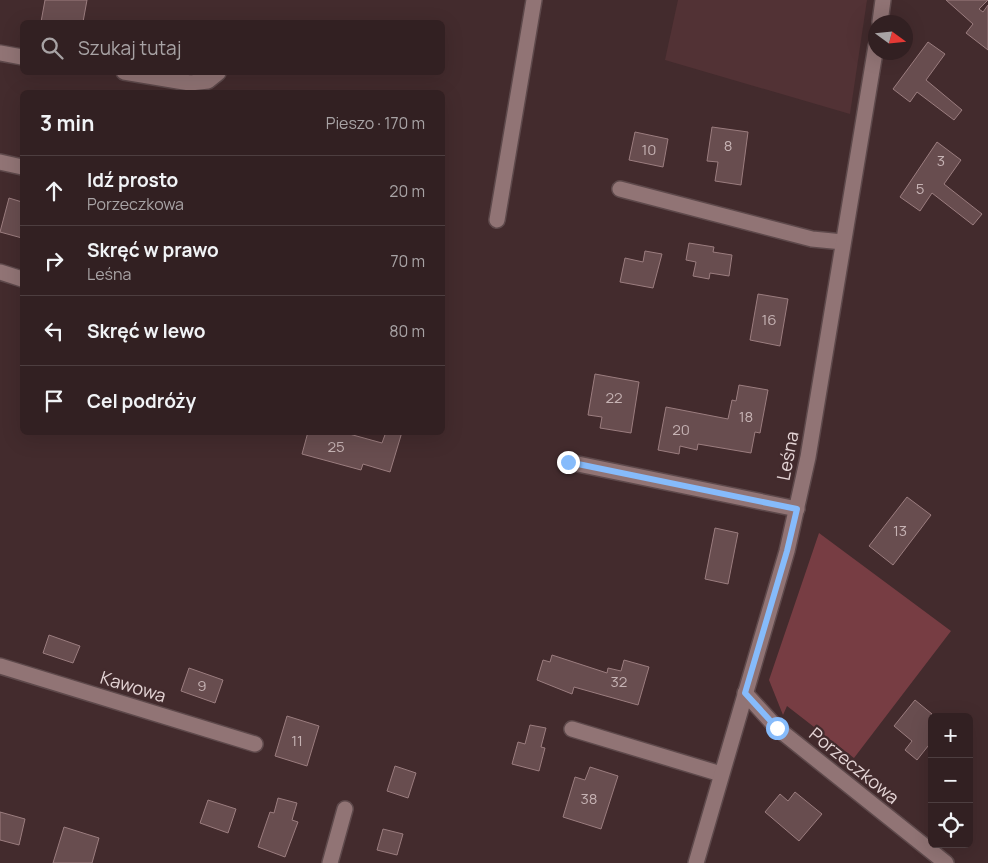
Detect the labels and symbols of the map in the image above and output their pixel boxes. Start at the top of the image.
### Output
north arrow [868,15,913,60]
house number: 8 [724,135,732,156]
house number: 10 [642,139,657,160]
house number: 3 [937,150,945,171]
house number: 5 [916,178,924,199]
house number: 16 [761,309,777,330]
house number: 22 [605,387,623,408]
house number: 18 [739,406,753,427]
house number: 20 [672,419,690,440]
street label: Leśna [770,429,804,483]
house number: 25 [327,436,345,457]
route end [557,451,580,474]
house number: 13 [893,520,907,541]
street label: Kawowa [98,665,169,707]
house number: 32 [611,671,627,692]
house number: 9 [197,675,207,696]
route start [766,717,789,740]
street label: Porzeczkowa [805,722,905,809]
house number: 11 [291,730,303,751]
house number: 38 [580,788,598,809]

